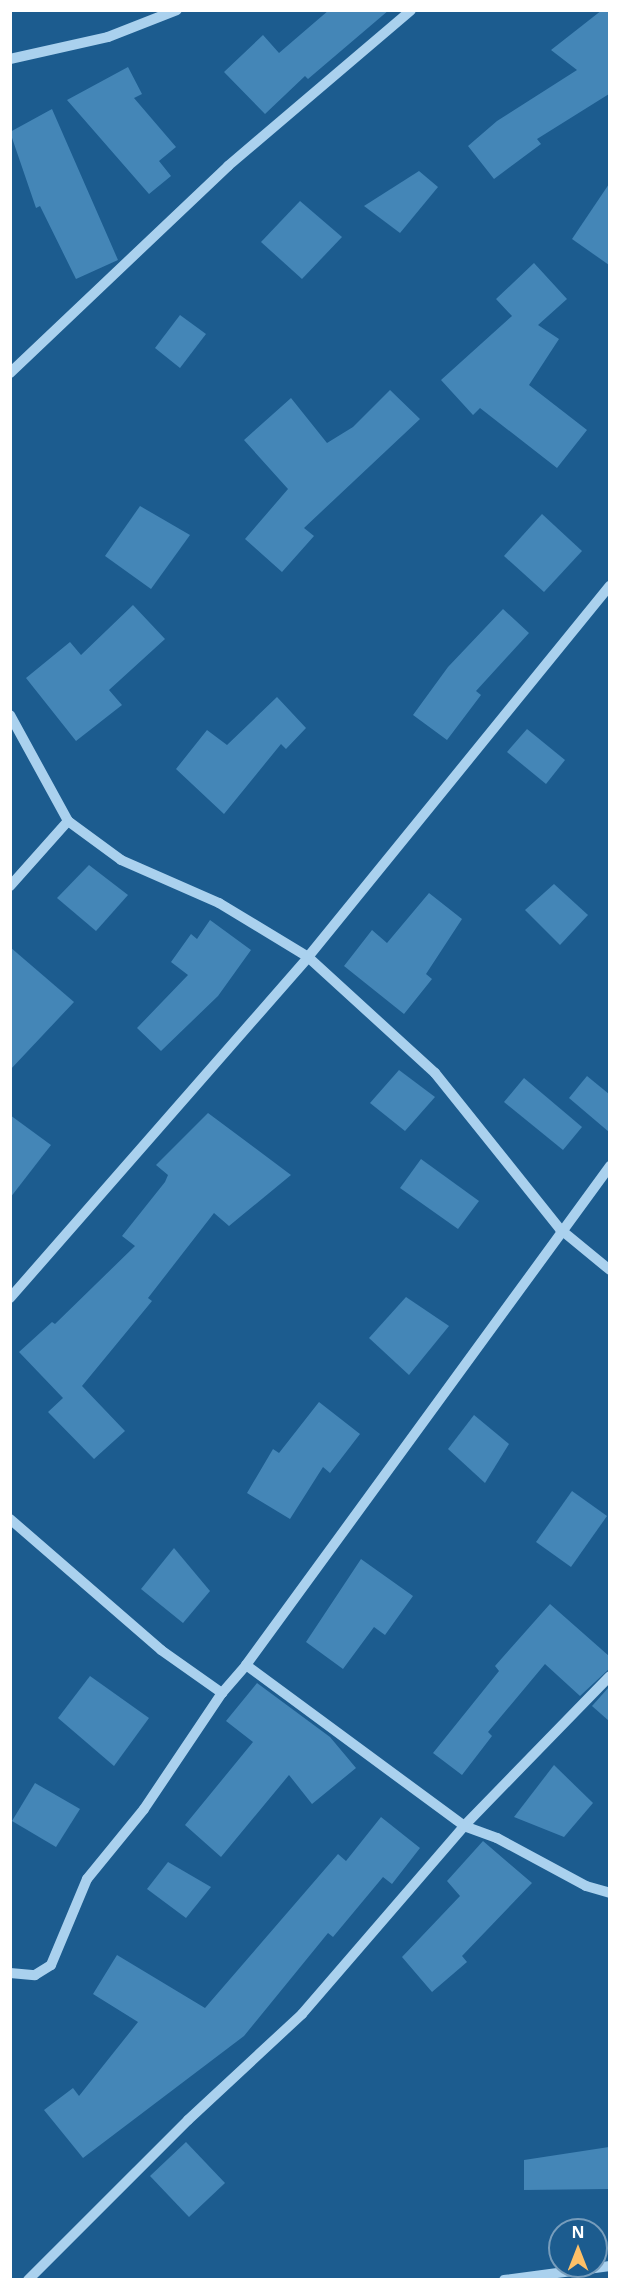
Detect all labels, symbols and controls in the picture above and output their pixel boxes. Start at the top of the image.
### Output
north arrow [548,2218,608,2278]
text: N [571,2221,585,2243]

